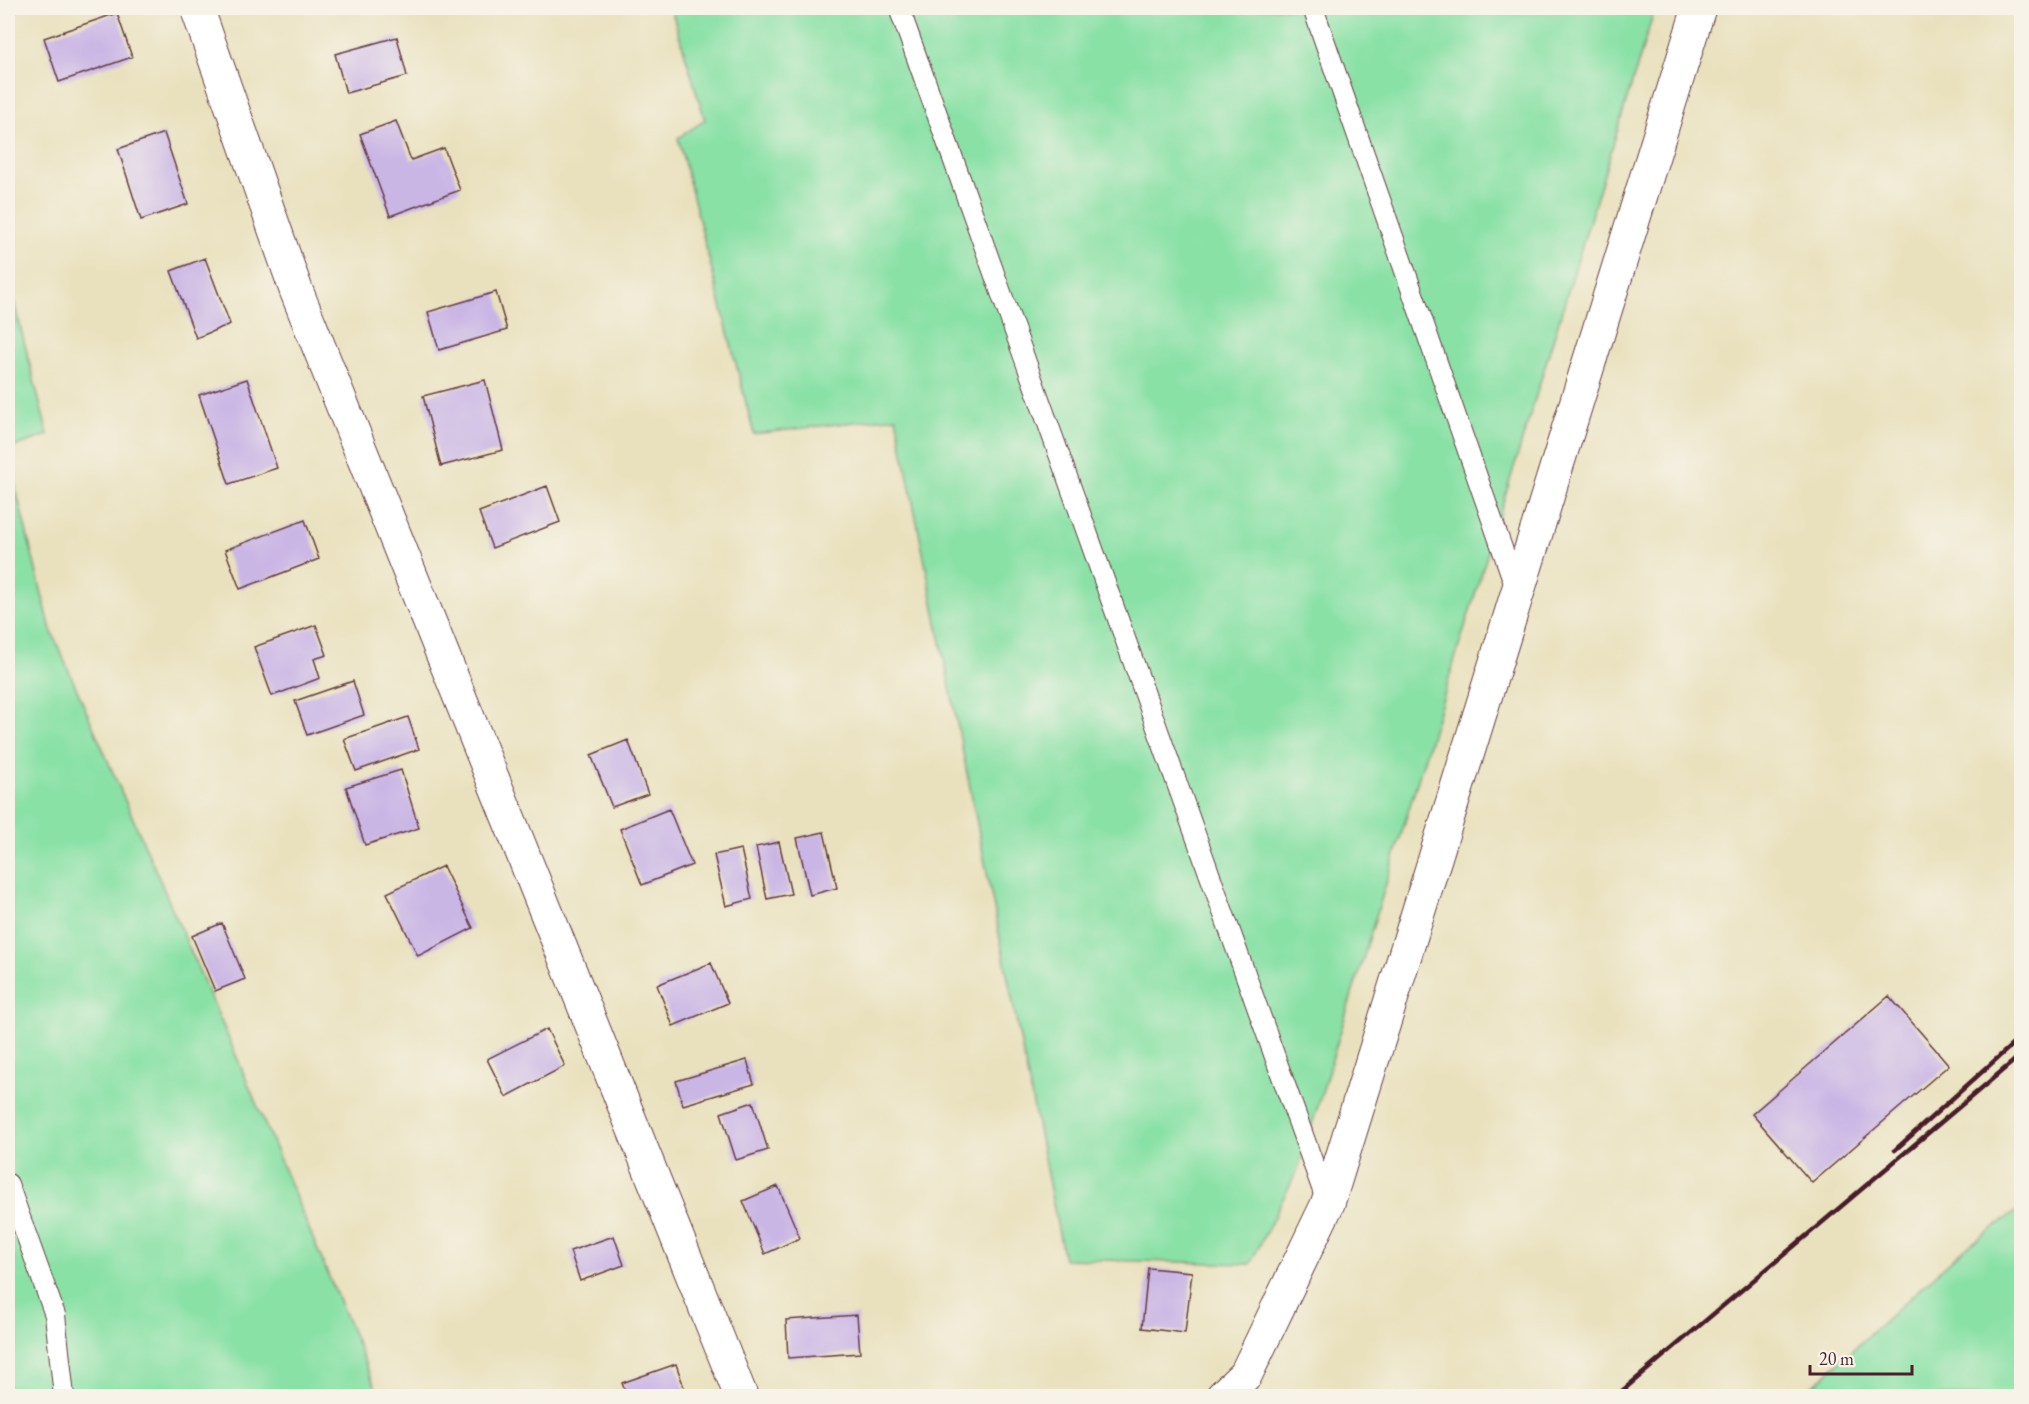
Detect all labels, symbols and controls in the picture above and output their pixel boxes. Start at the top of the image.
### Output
scale bar [1810,1338,1912,1376]
text: 20 m [1819,1347,1854,1370]

